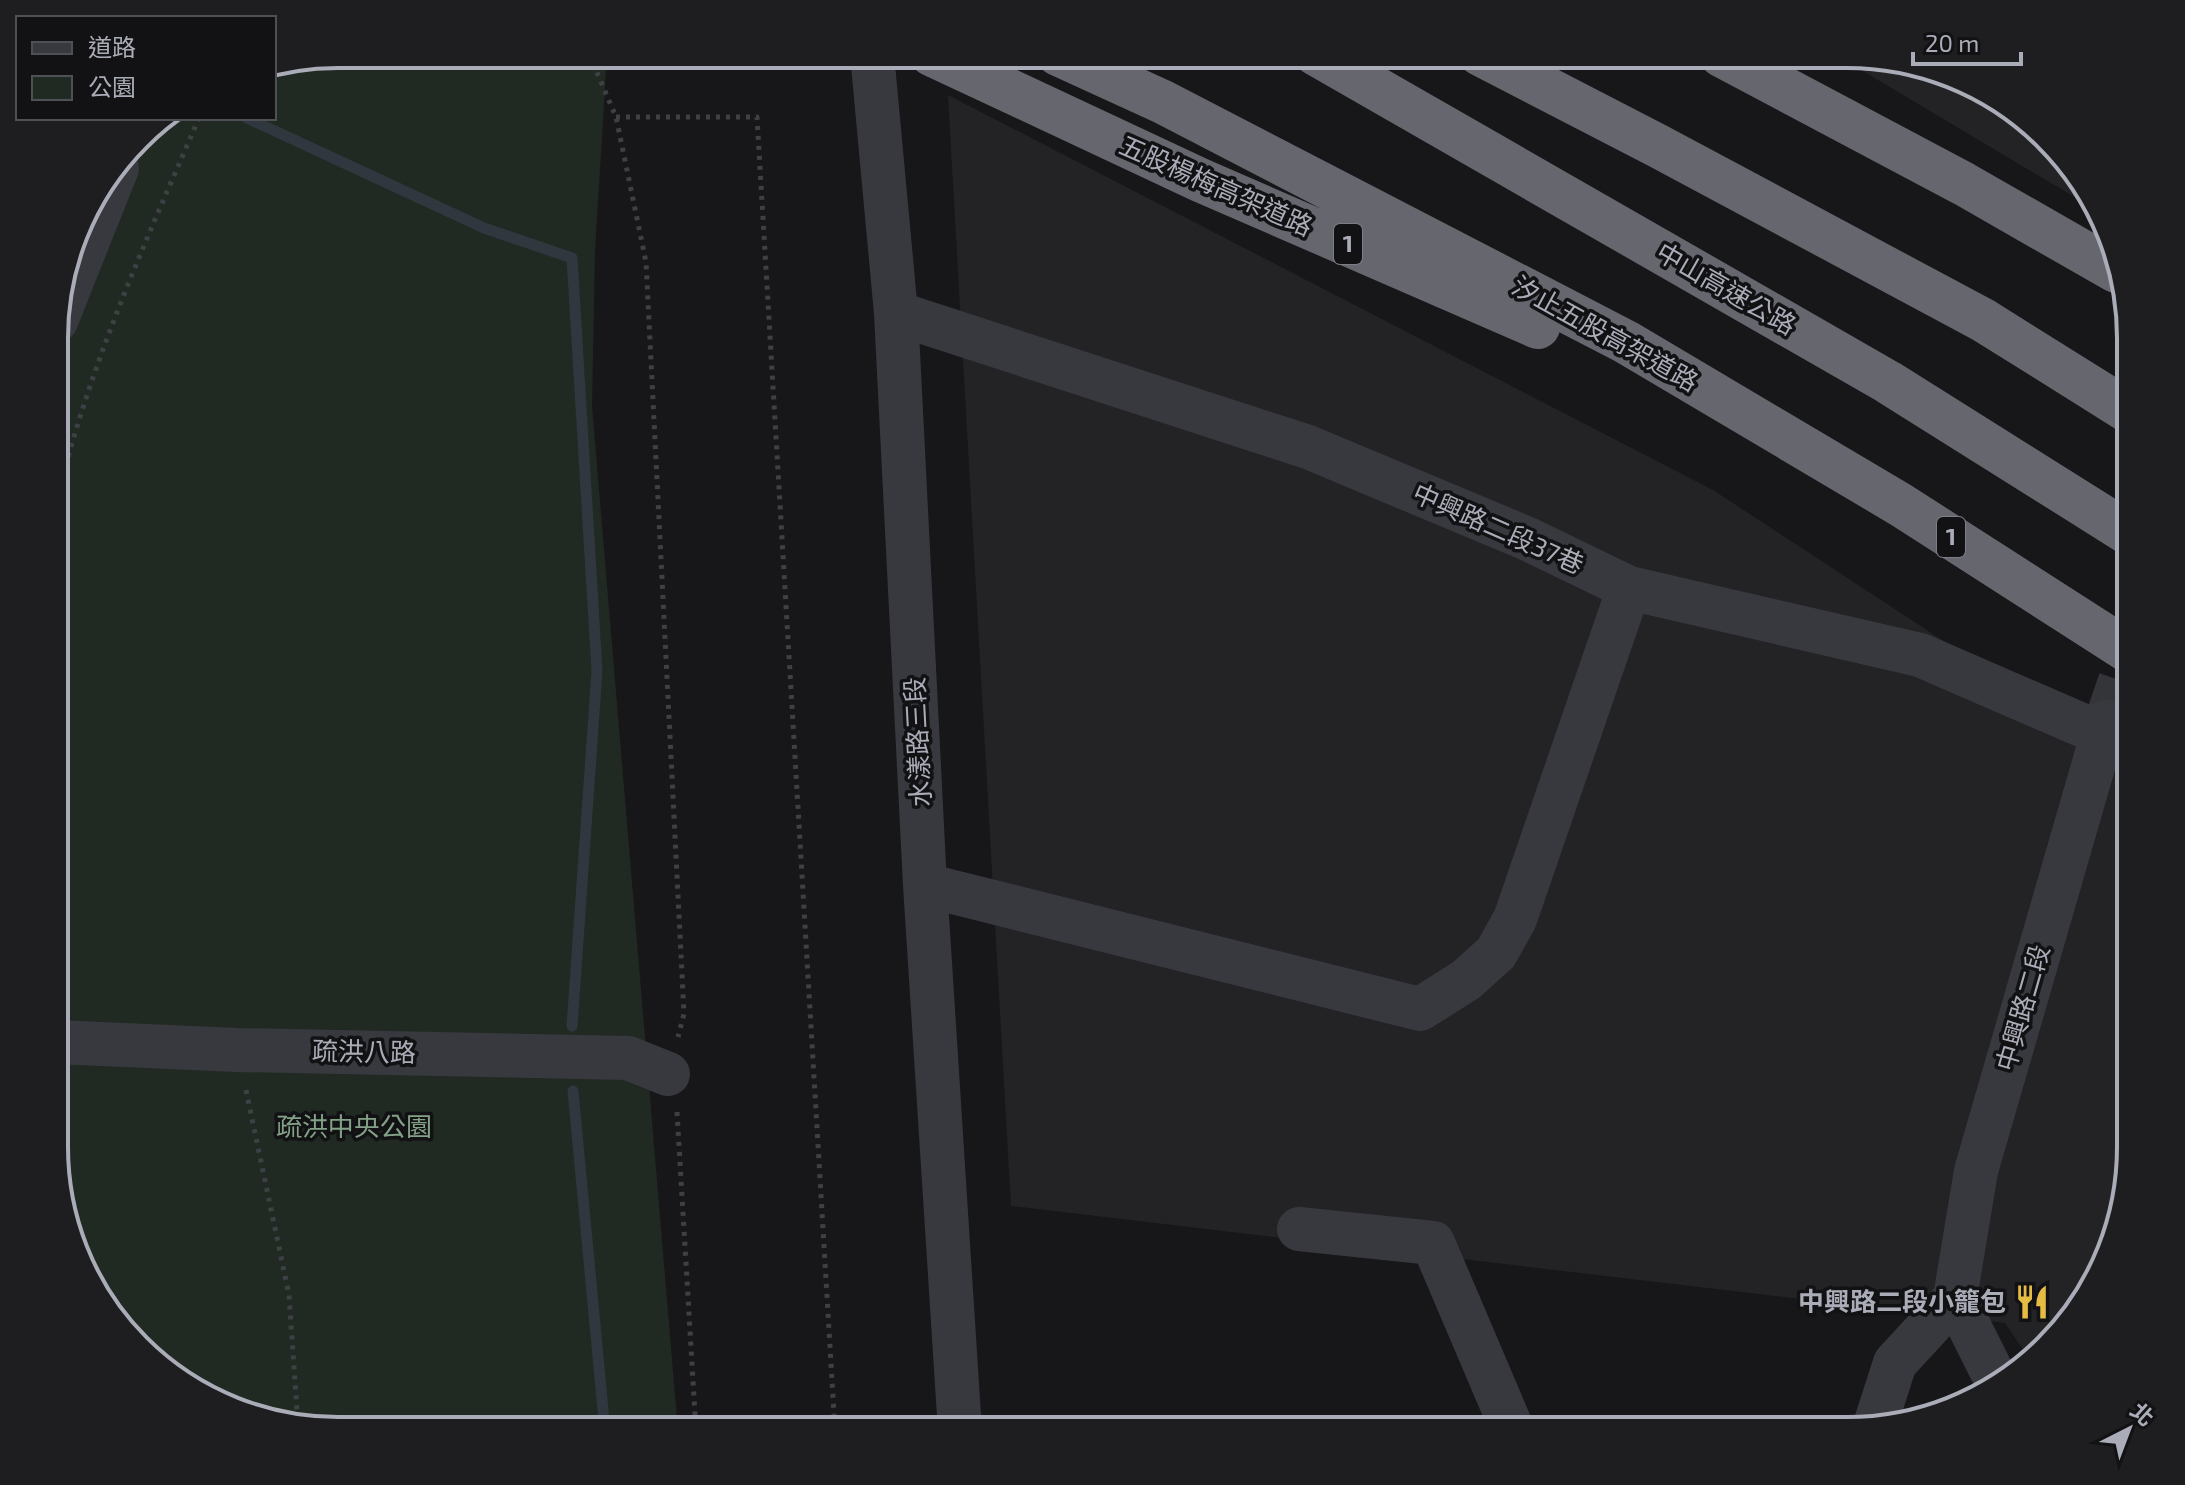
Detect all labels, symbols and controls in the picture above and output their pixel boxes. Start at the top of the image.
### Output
legend [16,16,276,120]
scale bar [1913,16,2021,66]
text: 20 m [1925,28,1979,57]
text: 道路 [88,32,136,61]
text: 公園 [88,72,136,101]
street label: 五股楊梅高架道路 [1115,128,1318,241]
road number: 1 [1334,224,1362,264]
street label: 中山高速公路 [1651,235,1802,340]
street label: 汐止五股高架道路 [1507,269,1704,397]
street label: 中興路二段37巷 [1408,476,1589,579]
road number: 1 [1937,517,1965,557]
street label: 水漾路三段 [898,676,935,808]
street label: 中興路二段 [1989,941,2054,1074]
street label: 疏洪八路 [312,1034,416,1067]
park label: 疏洪中央公園 [276,1110,432,1141]
restaurant icon: 中興路二段小籠包 [2013,1283,2051,1321]
place label: 中興路二段小籠包 [1798,1285,2006,1316]
north arrow [2089,1389,2169,1469]
text: 北 [2126,1396,2160,1430]

